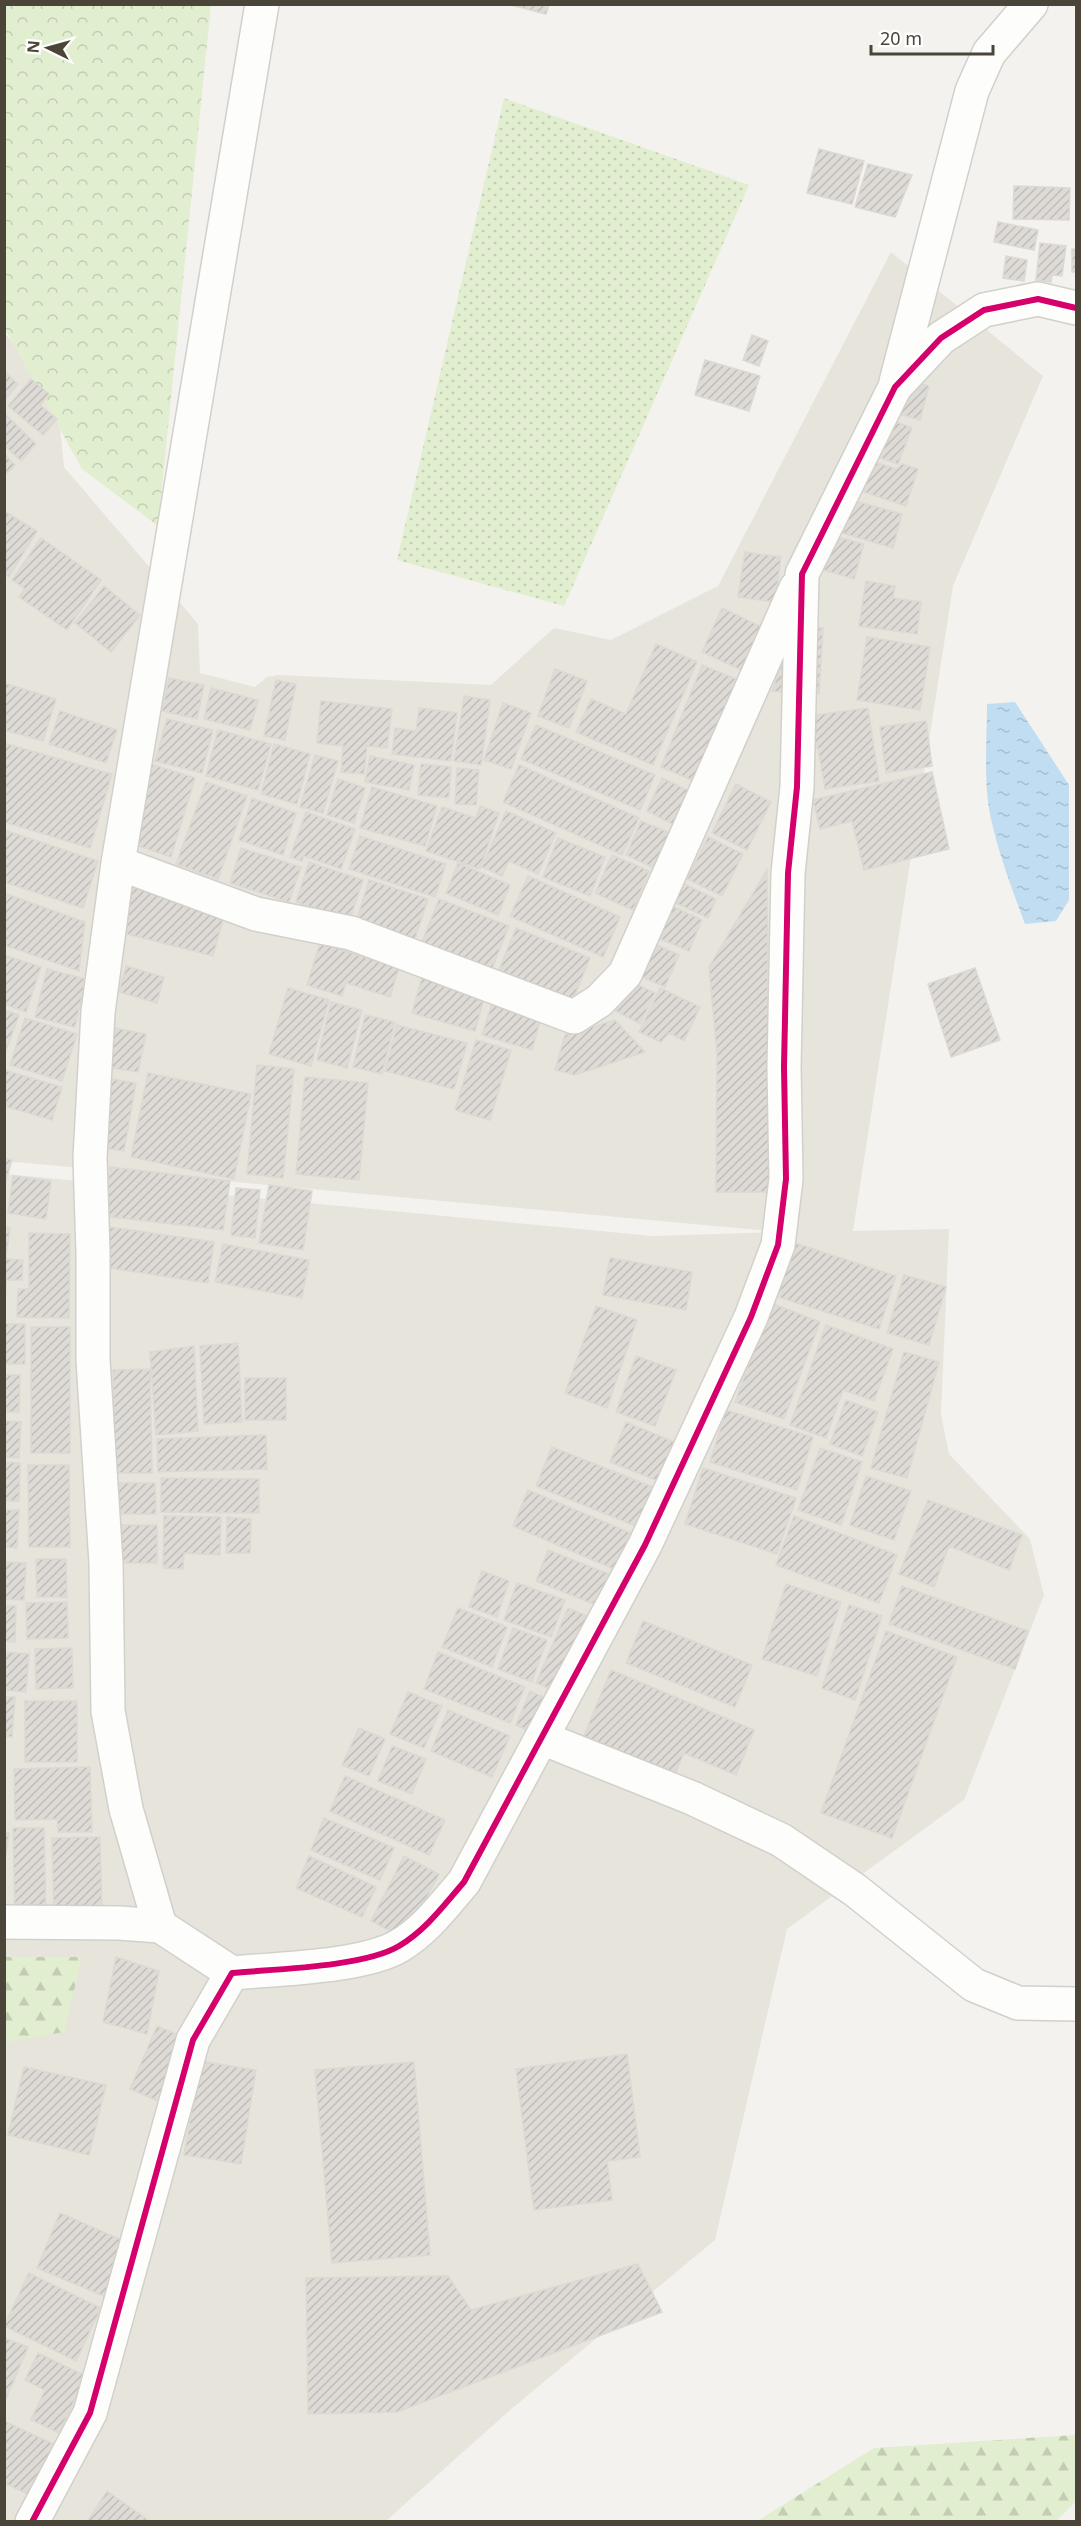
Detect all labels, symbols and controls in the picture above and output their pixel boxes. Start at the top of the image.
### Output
north arrow [18,18,78,78]
scale bar [871,18,992,56]
text: 20 m [880,26,922,50]
text: N [22,39,45,54]

